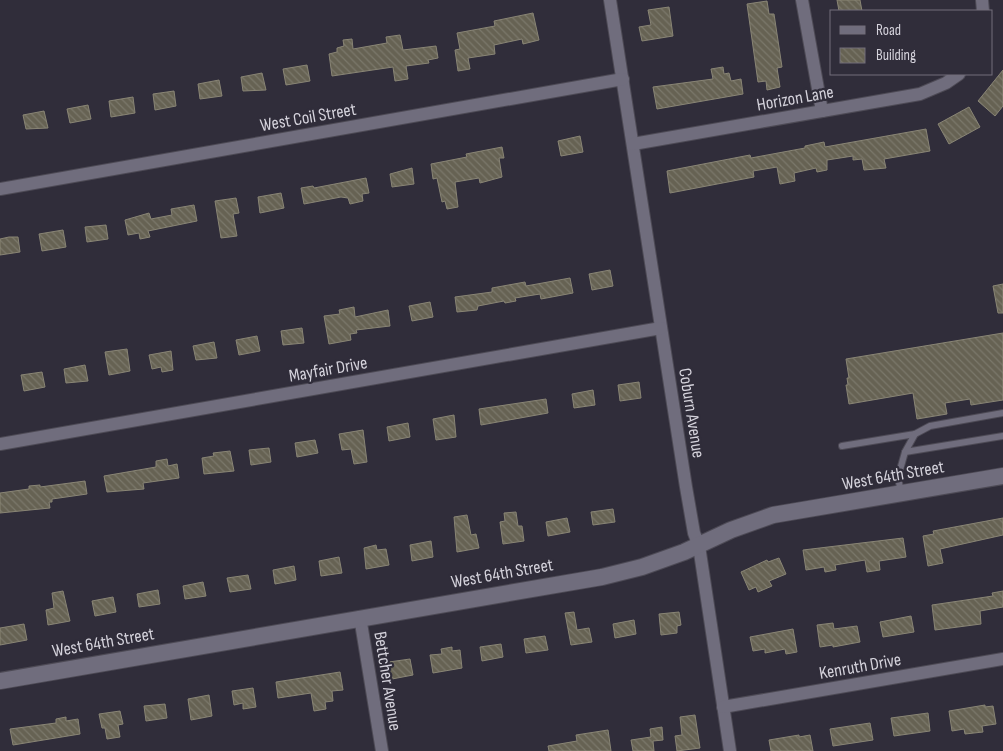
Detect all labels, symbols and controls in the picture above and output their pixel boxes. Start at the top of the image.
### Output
legend [830,10,993,75]
text: Road [876,21,901,40]
text: Building [876,46,916,65]
street label: Horizon Lane [755,81,835,116]
street label: West Coil Street [258,99,358,136]
street label: Mayfair Drive [287,352,369,387]
street label: Coburn Avenue [674,367,709,460]
street label: West 64th Street [840,456,946,495]
street label: West 64th Street [449,554,555,593]
street label: West 64th Street [50,623,156,662]
street label: Bettcher Avenue [369,630,406,732]
street label: Kenruth Drive [817,649,903,684]

